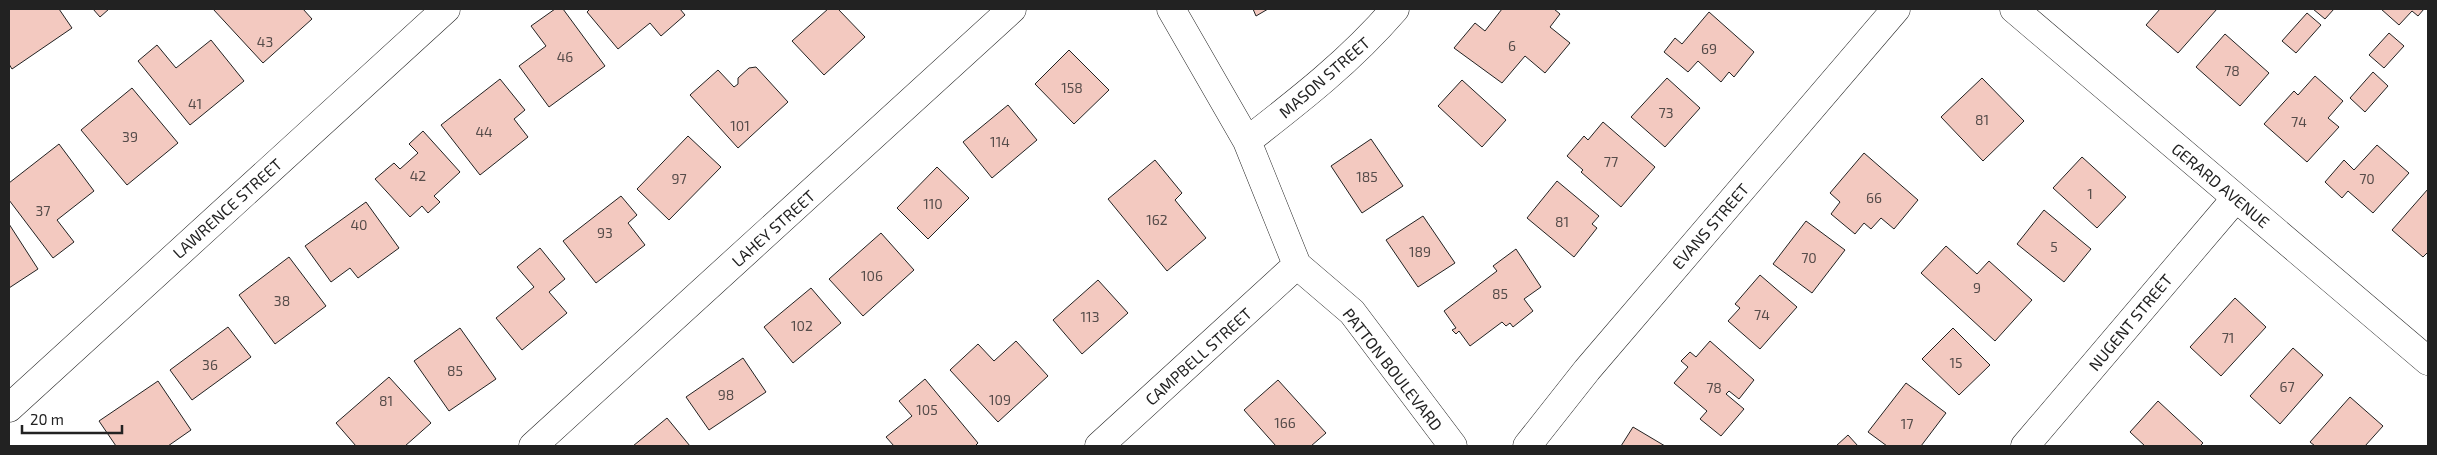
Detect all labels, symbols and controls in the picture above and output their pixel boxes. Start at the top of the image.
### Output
street label: MASON STREET [1275,32,1373,122]
house number: 43 [257,33,273,50]
house number: 6 [1508,37,1516,54]
house number: 69 [1701,40,1717,57]
house number: 46 [557,48,573,65]
house number: 78 [2224,62,2240,79]
house number: 158 [1061,79,1083,96]
house number: 41 [188,95,202,112]
house number: 73 [1659,104,1673,121]
house number: 81 [1975,111,1989,128]
house number: 74 [2291,113,2307,130]
house number: 101 [730,117,750,134]
house number: 44 [475,123,493,140]
house number: 39 [122,128,138,145]
house number: 114 [990,133,1010,150]
street label: GERARD AVENUE [2168,139,2274,231]
house number: 77 [1604,153,1618,170]
street label: LAWRENCE STREET [169,154,285,262]
house number: 42 [410,167,426,184]
house number: 185 [1356,168,1378,185]
house number: 97 [671,170,687,187]
house number: 70 [2359,170,2375,187]
street label: EVANS STREET [1668,179,1752,273]
house number: 1 [2087,185,2093,202]
street label: LAHEY STREET [727,186,819,270]
house number: 66 [1866,189,1882,206]
house number: 110 [923,195,943,212]
house number: 37 [36,202,50,219]
house number: 162 [1146,211,1168,228]
house number: 81 [1555,213,1569,230]
house number: 40 [350,216,368,233]
house number: 93 [597,224,613,241]
house number: 5 [2050,238,2058,255]
house number: 189 [1409,243,1431,260]
house number: 70 [1801,249,1817,266]
house number: 106 [861,267,883,284]
street label: NUGENT STREET [2084,270,2176,374]
house number: 9 [1973,279,1981,296]
house number: 85 [1492,285,1508,302]
house number: 38 [274,292,290,309]
street label: CAMPBELL STREET [1141,303,1255,409]
street label: PATTON BOULEVARD [1339,304,1447,434]
house number: 74 [1754,306,1770,323]
house number: 113 [1081,308,1099,325]
house number: 102 [791,317,813,334]
house number: 71 [2222,329,2234,346]
house number: 15 [1949,354,1963,371]
house number: 36 [202,356,218,373]
house number: 85 [447,362,463,379]
house number: 67 [2279,378,2295,395]
house number: 78 [1706,379,1722,396]
house number: 98 [718,386,734,403]
house number: 109 [989,391,1011,408]
house number: 81 [379,392,393,409]
house number: 105 [916,401,938,418]
scale bar [22,402,122,434]
text: 20 m [30,410,64,428]
house number: 166 [1274,414,1296,431]
house number: 17 [1901,415,1913,432]

